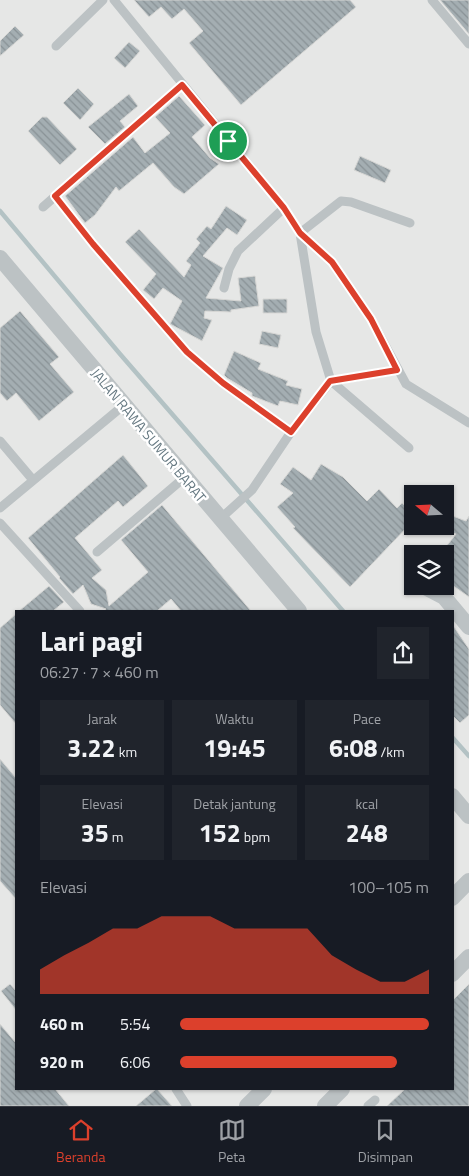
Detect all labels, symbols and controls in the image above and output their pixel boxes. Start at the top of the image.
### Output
pin [207,120,249,162]
icon: arrive [214,127,242,155]
street label: JALAN RAWA SUMUR BARAT [86,363,212,507]
north arrow [404,485,454,535]
map controls [404,485,454,595]
button: layers [404,545,454,595]
text: Lari pagi [40,619,143,662]
button: share [377,627,429,679]
text: 06:27 · 7 × 460 m [40,660,159,684]
text: Jarak [87,708,117,729]
text: Waktu [215,708,254,729]
text: Pace [353,708,381,729]
text: 3.22 [67,729,116,767]
text: 19:45 [203,729,266,767]
text: 6:08 [329,729,377,767]
text: km [116,741,137,762]
text: /km [377,741,405,762]
text: Elevasi [82,793,123,814]
text: Detak jantung [193,793,276,814]
text: kcal [355,793,378,814]
text: 35 [81,814,109,852]
text: 152 [199,814,241,852]
text: 248 [346,814,388,852]
text: m [109,826,124,847]
text: bpm [241,826,270,847]
text: Elevasi [40,875,87,899]
text: 100–105 m [348,875,429,899]
text: 460 m [40,1012,84,1036]
text: 5:54 [120,1012,150,1036]
text: 920 m [40,1050,84,1074]
text: 6:06 [120,1050,150,1074]
tab: Beranda [56,1116,106,1167]
tab: Peta [218,1116,246,1167]
tab: Disimpan [358,1116,413,1167]

